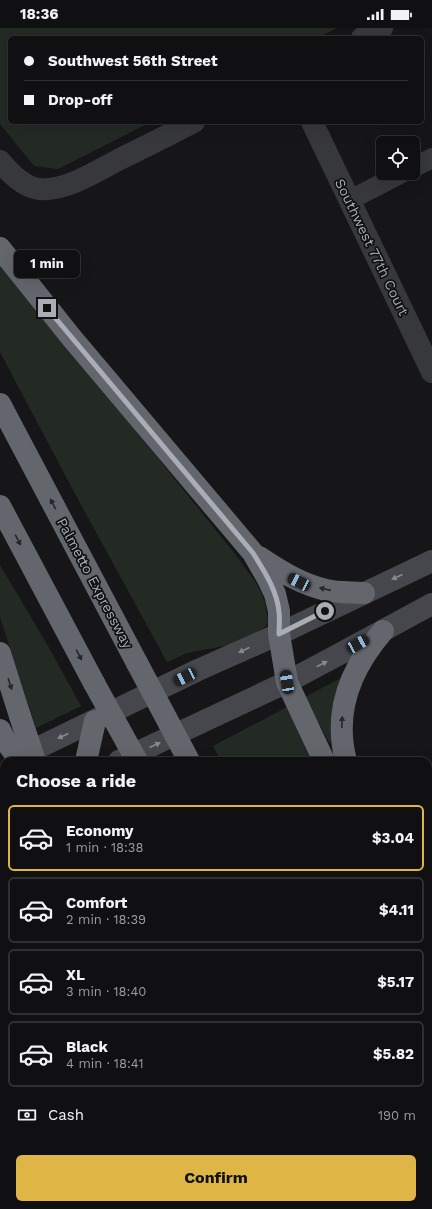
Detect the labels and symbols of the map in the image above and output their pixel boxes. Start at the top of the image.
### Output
street label: Southwest 77th Court [332,176,412,318]
callout: 1 min [14,250,80,278]
route end [38,299,56,317]
one-way arrow [50,499,56,510]
street label: Palmetto Expressway [54,515,137,652]
one-way arrow [15,535,22,546]
car [286,571,312,593]
one-way arrow [391,574,402,580]
one-way arrow [319,586,331,592]
route start [316,602,334,620]
car [345,633,371,655]
one-way arrow [238,647,249,653]
one-way arrow [76,649,83,661]
one-way arrow [316,661,327,667]
car [172,666,198,688]
car [279,669,295,695]
one-way arrow [7,679,13,691]
one-way arrow [339,715,345,728]
one-way arrow [58,733,69,739]
one-way arrow [149,741,161,747]

